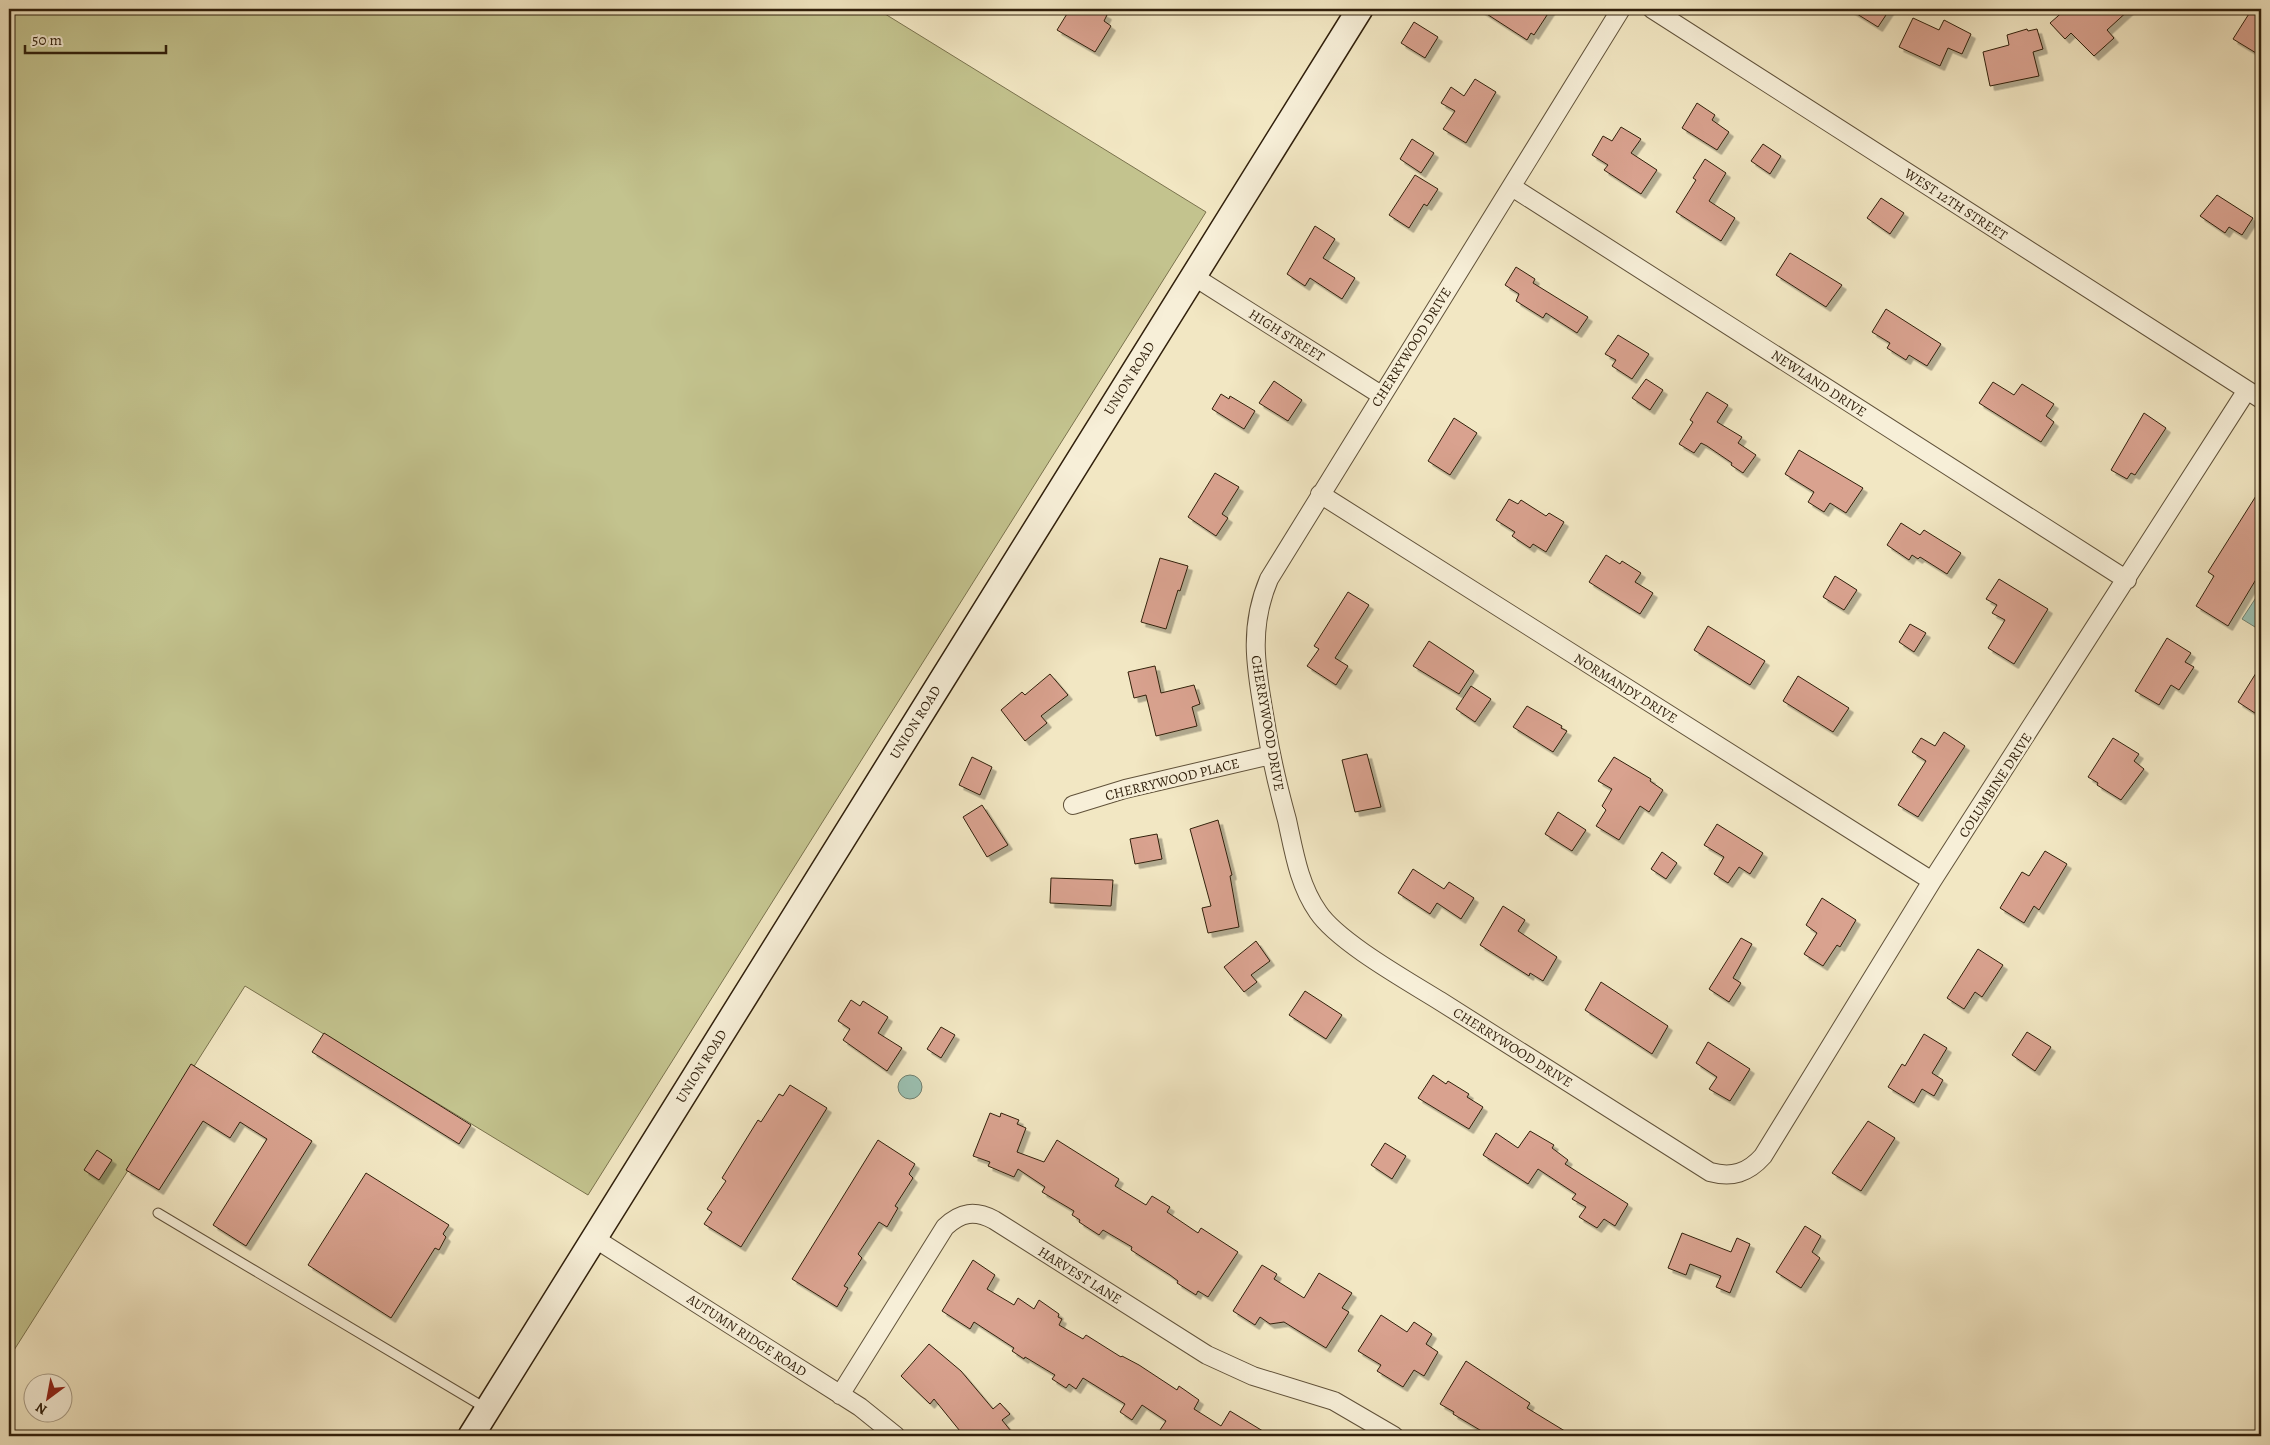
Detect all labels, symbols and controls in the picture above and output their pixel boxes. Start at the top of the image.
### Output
scale bar [25,22,166,54]
text: 50 m [32,30,62,50]
street label: WEST 12TH STREET [1900,163,2011,245]
street label: CHERRYWOOD DRIVE [1367,284,1456,411]
street label: HIGH STREET [1245,305,1329,366]
street label: UNION ROAD [1099,338,1160,419]
street label: NEWLAND DRIVE [1767,346,1870,421]
street label: NORMANDY DRIVE [1570,649,1681,728]
street label: CHERRYWOOD DRIVE [1246,654,1289,792]
street label: UNION ROAD [885,682,946,763]
street label: COLUMBINE DRIVE [1954,729,2036,841]
street label: CHERRYWOOD PLACE [1103,754,1241,805]
street label: CHERRYWOOD DRIVE [1449,1003,1576,1092]
street label: UNION ROAD [671,1026,732,1107]
street label: HARVEST LANE [1034,1242,1125,1309]
street label: AUTUMN RIDGE ROAD [682,1289,810,1381]
north arrow [22,1372,72,1422]
text: N [32,1398,51,1419]

